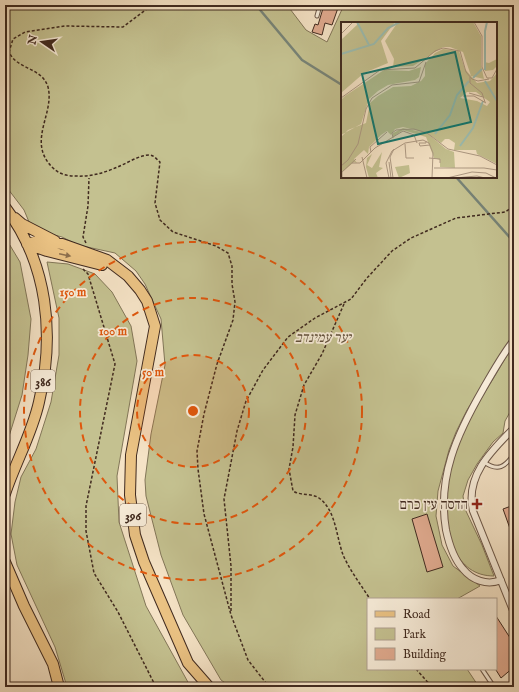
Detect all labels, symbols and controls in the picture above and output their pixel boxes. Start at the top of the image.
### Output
north arrow [22,22,62,62]
inset map [341,22,497,178]
text: N [25,33,41,47]
one-way arrow [58,252,71,258]
text: 150 m [60,285,87,300]
text: 100 m [99,324,128,339]
park label: יער עמינדב [295,329,353,347]
text: 50 m [142,365,165,380]
road number: 386 [31,370,55,392]
centre of rings [186,404,200,418]
place label: הדסה עין כרם [400,496,468,514]
marker: הדסה עין כרם [471,498,483,510]
road number: 396 [120,504,146,526]
legend [367,598,497,670]
text: Road [403,607,431,622]
text: Park [403,627,426,642]
text: Building [403,647,447,662]

